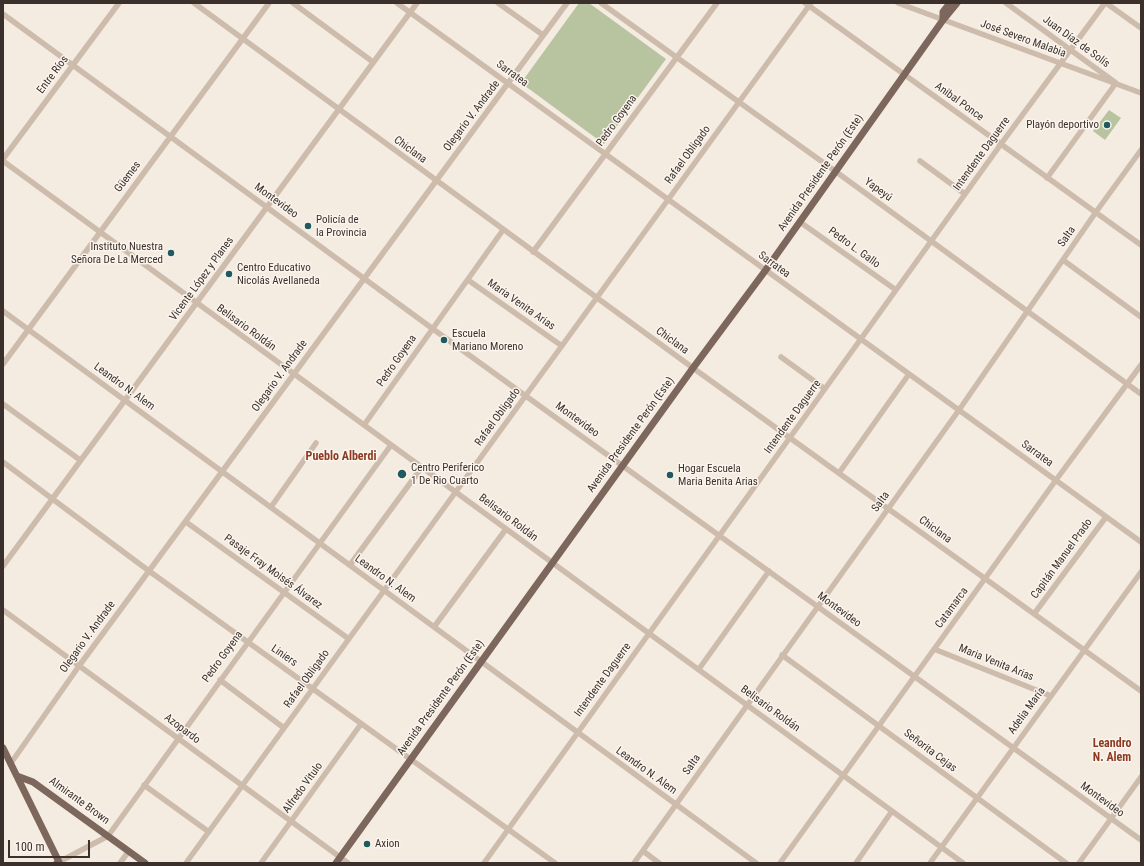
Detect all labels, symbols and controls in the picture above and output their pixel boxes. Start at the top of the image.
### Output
street label: Juan Díaz de Solís [1040,13,1112,71]
street label: José Severo Malabia [978,17,1068,61]
street label: Entre Ríos [35,53,71,97]
street label: Sarratea [493,58,531,90]
street label: Olegario V. Andrade [441,78,503,154]
street label: Anibal Ponce [932,80,986,124]
street label: Pedro Goyena [594,93,640,149]
street label: Avenida Presidente Perón (Este) [776,112,866,234]
street label: Intendente Daguerre [951,115,1013,193]
place label: Playón deportivo [1026,118,1099,132]
marker: Playón deportivo [1102,120,1112,130]
street label: Rafael Obligado [662,123,714,187]
street label: Chiclana [391,134,429,166]
street label: Güemes [112,159,144,195]
street label: Yapeyú [862,176,894,204]
street label: Montevideo [252,181,300,221]
place label: Policía de la Provincia [316,213,367,239]
marker: Policía de la Provincia [303,221,313,231]
street label: Salta [1055,224,1079,250]
street label: Pedro L. Gallo [825,225,883,271]
street label: Vicente López y Planes [167,235,237,323]
place label: Instituto Nuestra Señora De La Merced [71,240,163,266]
marker: Instituto Nuestra Señora De La Merced [166,248,176,258]
street label: Sarratea [755,249,793,281]
place label: Centro Educativo Nicolás Avellaneda [237,261,320,287]
marker: Centro Educativo Nicolás Avellaneda [224,269,234,279]
street label: Maria Venita Arias [485,277,557,333]
street label: Belisario Roldán [214,302,278,354]
street label: Chiclana [653,325,691,357]
place label: Escuela Mariano Moreno [452,327,523,353]
street label: Pedro Goyena [374,333,420,389]
marker: Escuela Mariano Moreno [439,335,449,345]
street label: Olegario V. Andrade [250,338,310,414]
street label: Leandro N. Alem [91,360,157,414]
street label: Avenida Presidente Perón (Este) [585,375,677,495]
street label: Intendente Daguerre [762,378,824,456]
street label: Rafael Obligado [472,385,524,449]
street label: Montevideo [553,400,601,440]
street label: Sarratea [1018,438,1056,470]
district label: Pueblo Alberdi [306,450,376,464]
place label: Centro Periferico 1 De Rio Cuarto [411,461,484,487]
place label: Hogar Escuela Maria Benita Arias [678,462,758,488]
marker: Centro Periferico 1 De Rio Cuarto [396,468,408,480]
marker: Hogar Escuela Maria Benita Arias [665,470,675,480]
street label: Salta [869,489,893,515]
street label: Belisario Roldán [476,492,540,544]
street label: Chiclana [916,514,954,546]
street label: Capitán Manuel Prado [1029,516,1095,602]
street label: Pasaje Fray Moisés Álvarez [221,532,325,612]
street label: Leandro N. Alem [352,552,418,606]
street label: Catamarca [933,585,971,631]
street label: Montevideo [815,590,863,630]
street label: Olegario V. Andrade [58,599,118,675]
street label: Pedro Goyena [200,629,246,685]
street label: Avenida Presidente Perón (Este) [395,638,487,758]
street label: Intendente Daguerre [572,641,634,719]
street label: Liniers [268,642,300,670]
street label: Maria Venita Arias [957,642,1035,684]
street label: Rafael Obligado [281,647,333,711]
street label: Belisario Roldán [738,683,802,735]
street label: Adelia María [1006,685,1048,737]
street label: Azopardo [161,711,203,747]
street label: Señorita Cejas [901,727,959,775]
district label: Leandro N. Alem [1093,737,1131,765]
street label: Leandro N. Alem [613,744,679,798]
street label: Salta [680,752,704,778]
street label: Alfredo Vitulo [280,760,326,816]
street label: Almirante Brown [46,775,112,827]
street label: Montevideo [1078,780,1126,820]
scale bar [10,832,92,858]
place label: Axion [375,837,400,851]
marker: Axion [362,839,372,849]
text: 100 m [15,840,45,854]

